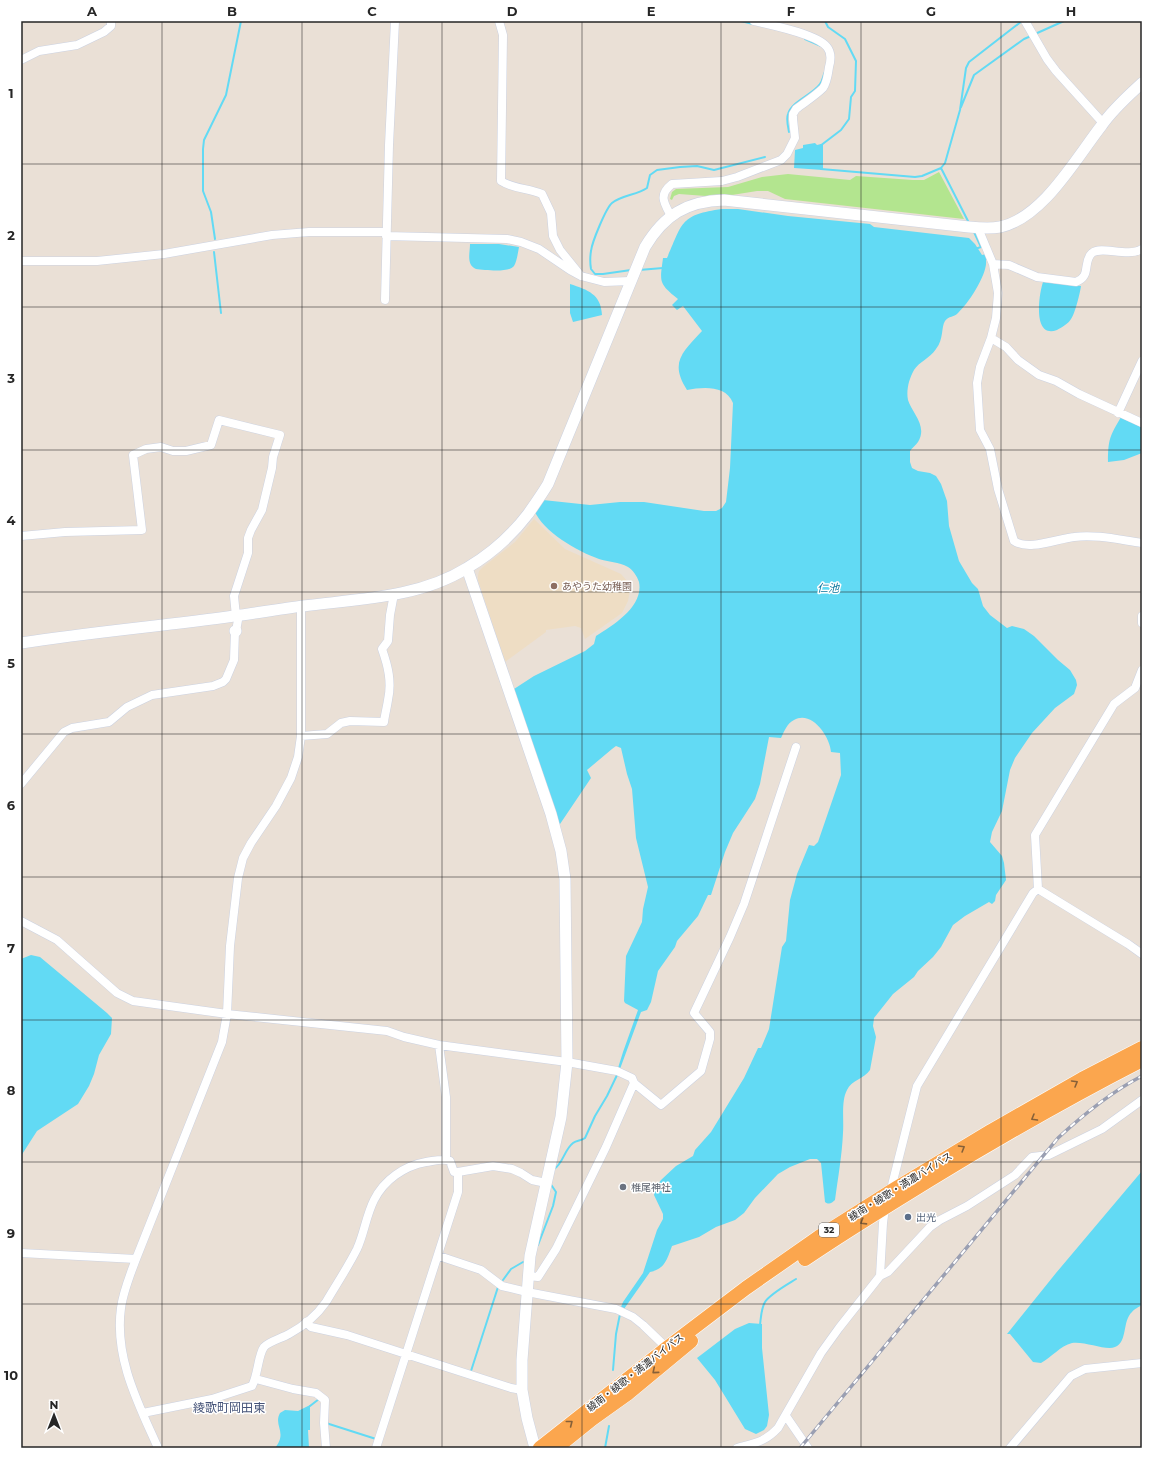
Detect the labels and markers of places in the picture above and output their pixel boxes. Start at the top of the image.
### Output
place label: あやうた幼稚園 [562,580,632,593]
marker: あやうた幼稚園 [549,581,559,591]
place label: 椎尾神社 [631,1181,671,1194]
marker: 椎尾神社 [618,1182,628,1192]
place label: 出光 [916,1211,936,1224]
marker: 出光 [903,1212,913,1222]

